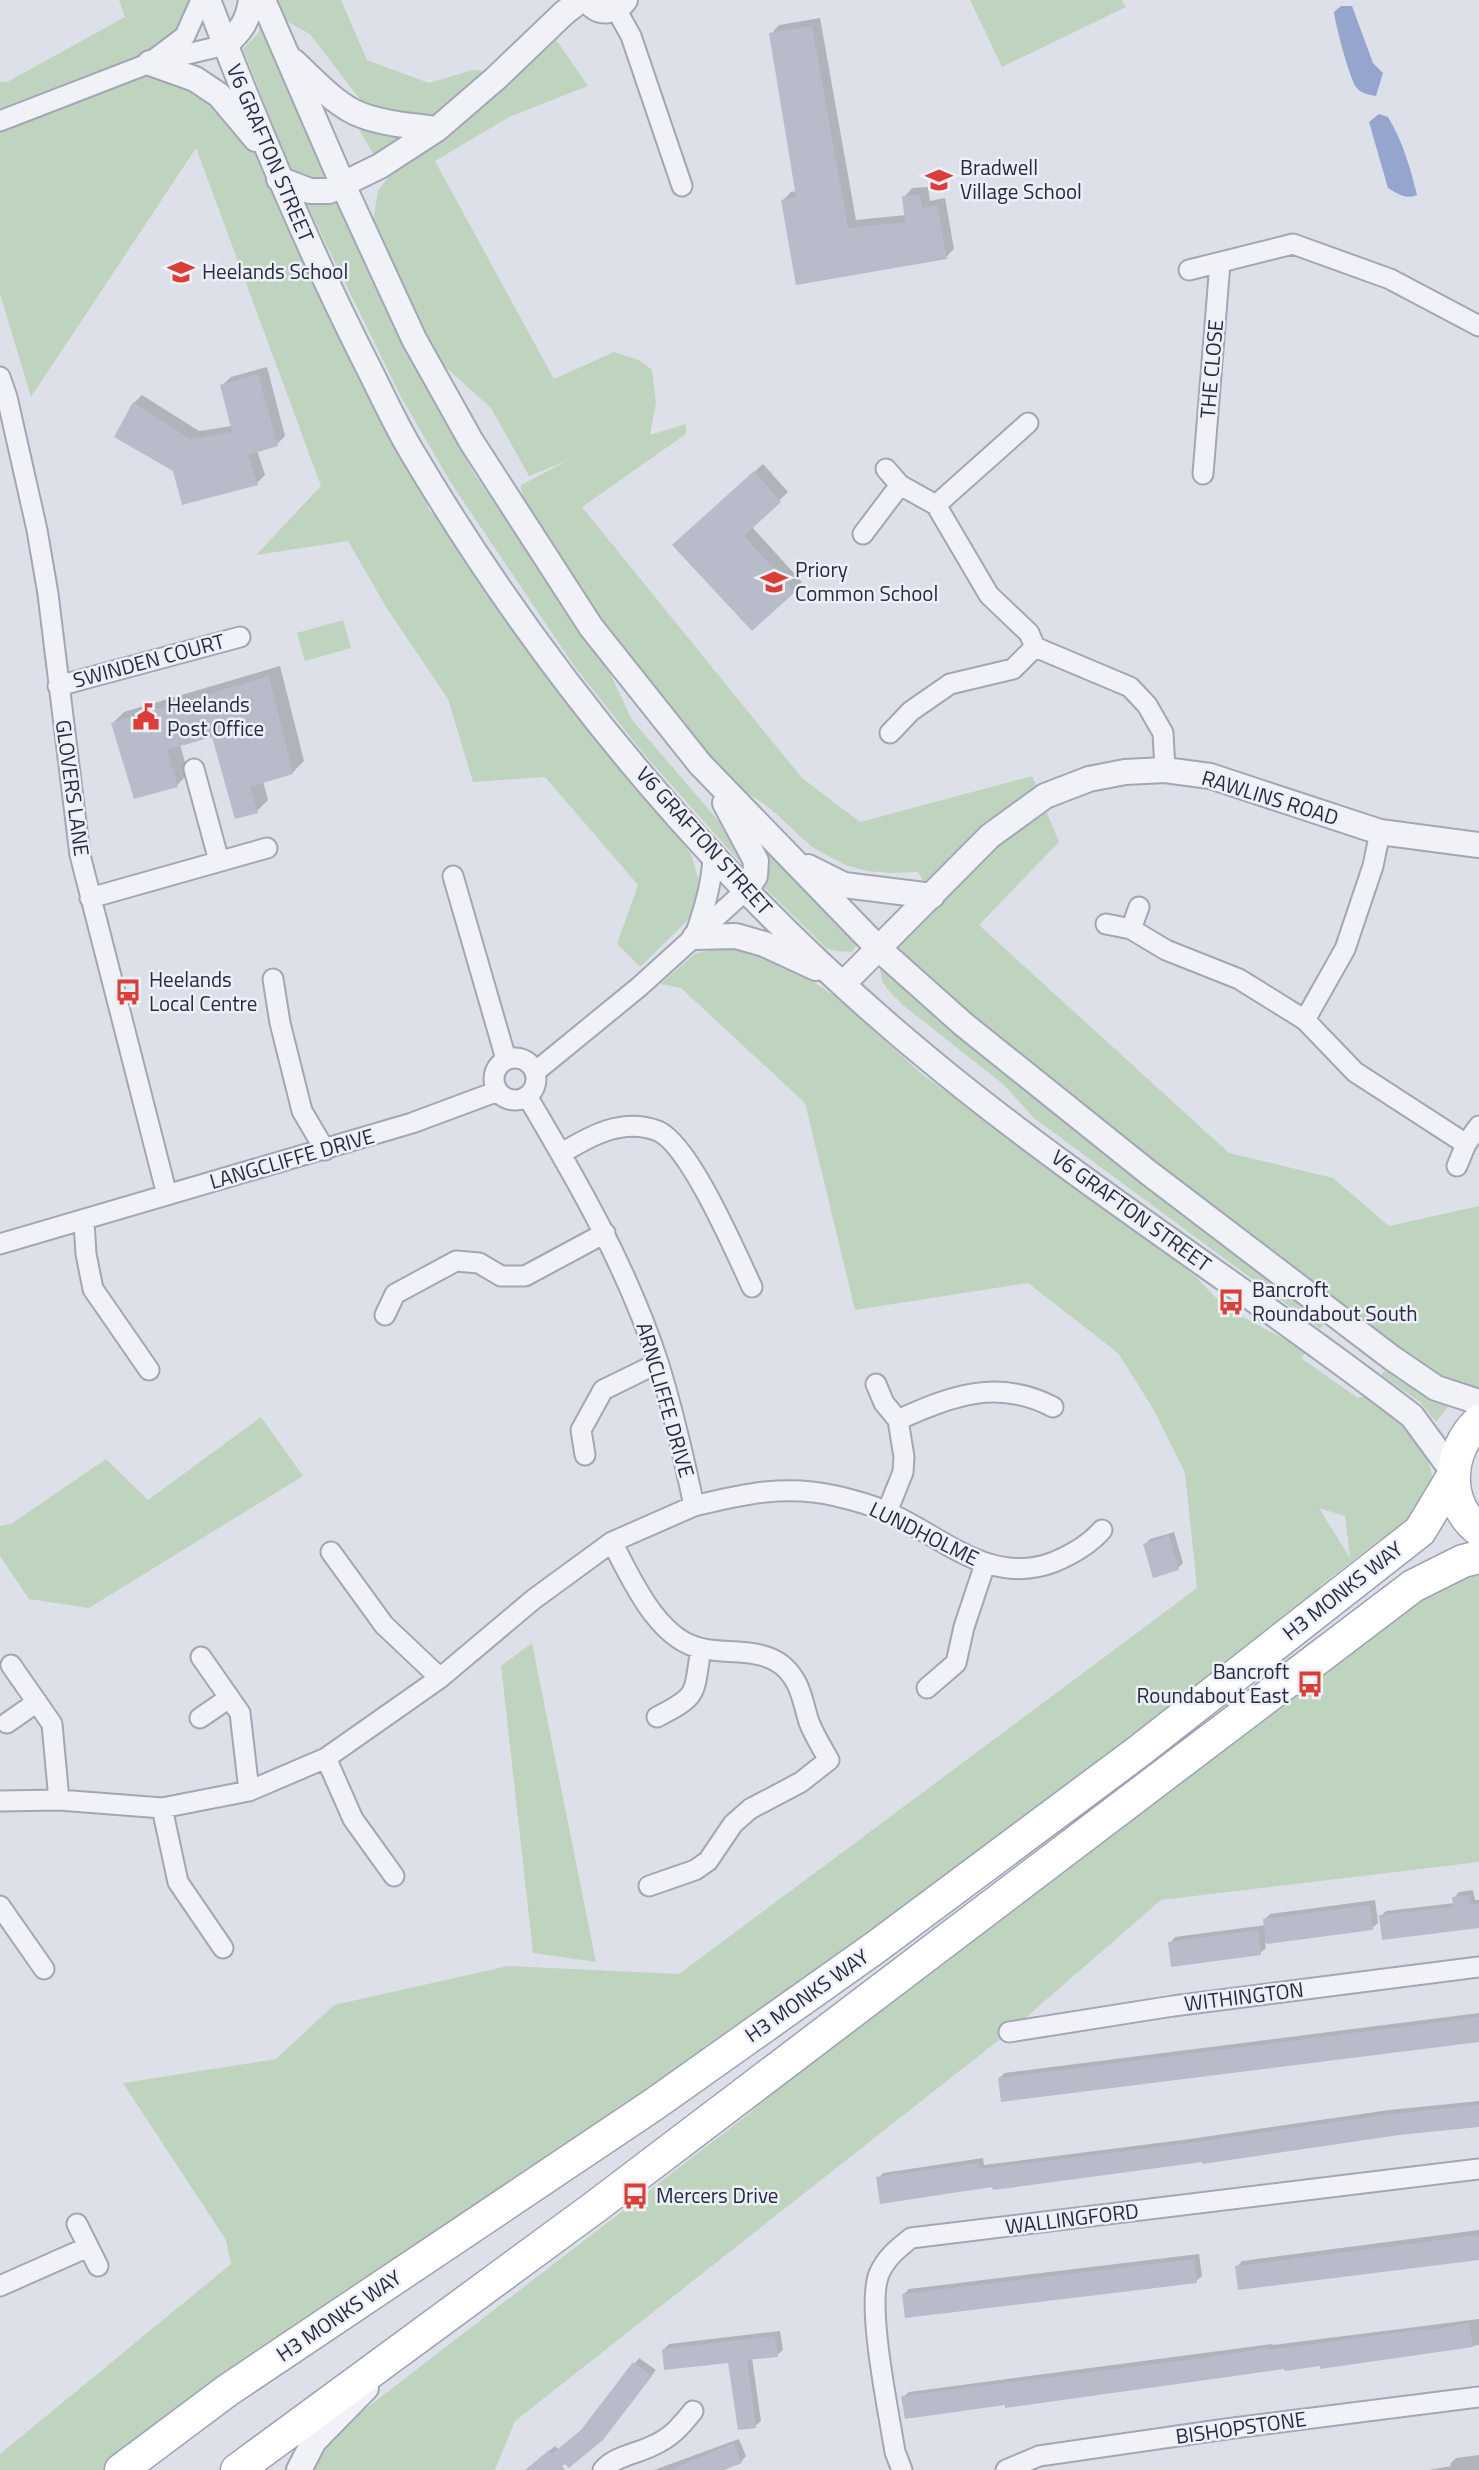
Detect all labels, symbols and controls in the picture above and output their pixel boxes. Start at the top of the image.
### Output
street label: V6 GRAFTON STREET [219,59,323,247]
place label: Bradwell Village School [960,151,1082,207]
school or university icon: Bradwell Village School [924,165,954,195]
place label: Heelands School [202,255,348,287]
school or university icon: Heelands School [166,257,196,287]
street label: THE CLOSE [1191,318,1231,420]
place label: Priory Common School [795,553,938,609]
school or university icon: Priory Common School [759,567,789,597]
street label: SWINDEN COURT [69,624,228,696]
place label: Heelands Post Office [167,688,264,744]
public building icon: Heelands Post Office [131,702,161,732]
street label: GLOVERS LANE [48,718,98,858]
street label: V6 GRAFTON STREET [629,759,780,922]
street label: RAWLINS ROAD [1198,761,1343,833]
place label: Heelands Local Centre [149,963,257,1019]
bus stop icon: Heelands Local Centre [113,977,143,1007]
street label: LANGCLIFFE DRIVE [206,1119,378,1197]
street label: V6 GRAFTON STREET [1045,1141,1218,1279]
place label: Bancroft Roundabout South [1252,1273,1417,1329]
bus stop icon: Bancroft Roundabout South [1216,1287,1246,1317]
street label: ARNCLIFFE DRIVE [629,1318,703,1481]
street label: LUNDHOLME [864,1493,985,1573]
street label: H3 MONKS WAY [1275,1532,1410,1648]
place label: Bancroft Roundabout East [1137,1655,1290,1711]
bus stop icon: Bancroft Roundabout East [1295,1669,1325,1699]
street label: H3 MONKS WAY [738,1940,876,2050]
street label: WITHINGTON [1182,1973,1305,2019]
place label: Mercers Drive [656,2179,778,2211]
bus stop icon: Mercers Drive [620,2181,650,2211]
street label: WALLINGFORD [1003,2194,1140,2242]
street label: H3 MONKS WAY [269,2261,408,2369]
street label: BISHOPSTONE [1173,2402,1308,2452]

